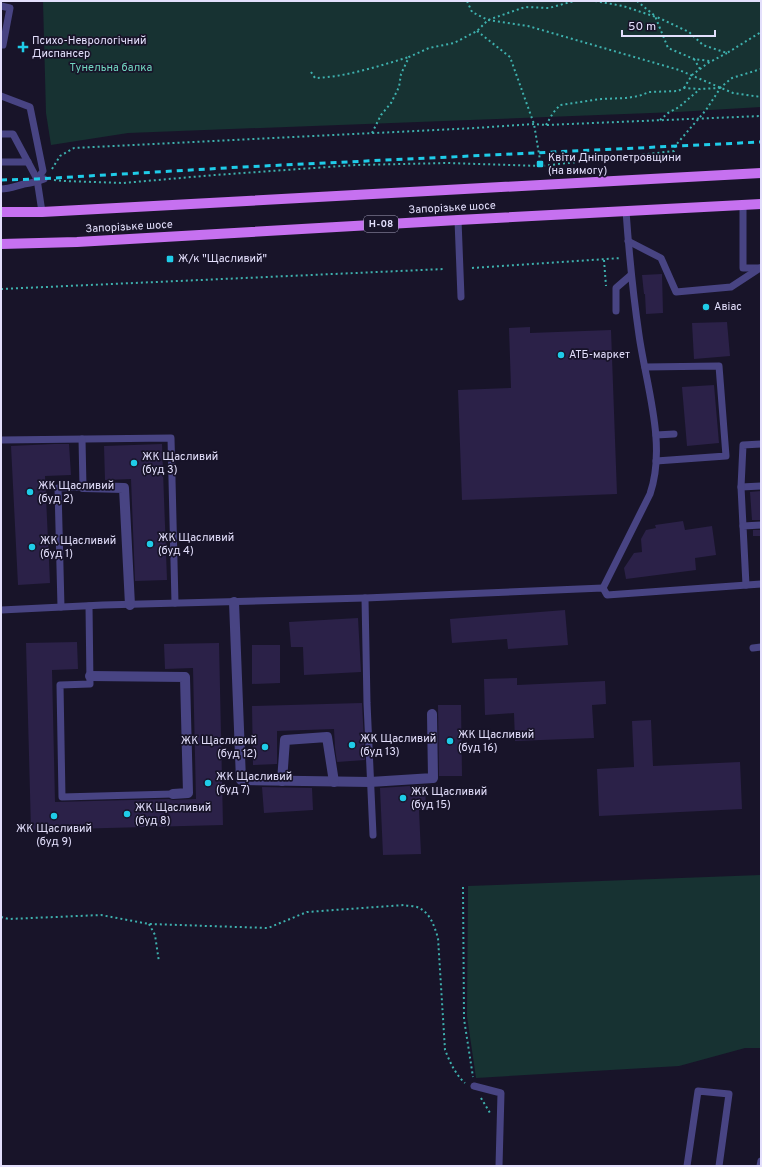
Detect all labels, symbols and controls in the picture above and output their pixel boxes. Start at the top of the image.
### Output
scale bar [622,12,715,38]
text: 50 m [628,19,656,35]
place label: Психо-Неврологічний Диспансер [32,34,146,61]
marker: Психо-Неврологічний Диспансер [17,41,29,53]
park label: Тунельна балка [70,61,153,75]
place label: Квіти Дніпропетровщини (на вимогу) [548,151,681,178]
marker: Квіти Дніпропетровщини (на вимогу) [535,159,545,169]
street label: Запорізьке шосе [408,199,496,217]
road number: Н-08 [364,216,398,232]
street label: Запорізьке шосе [85,218,173,236]
place label: Ж/к "Щасливий" [178,252,267,266]
marker: Ж/к "Щасливий" [165,254,175,264]
place label: Авіас [714,300,742,314]
marker: Авіас [701,302,711,312]
place label: АТБ-маркет [569,348,630,362]
marker: АТБ-маркет [556,350,566,360]
place label: ЖК Щасливий (буд 3) [142,450,218,477]
marker: ЖК Щасливий (буд 3) [129,458,139,468]
place label: ЖК Щасливий (буд 2) [38,479,114,506]
marker: ЖК Щасливий (буд 2) [25,487,35,497]
place label: ЖК Щасливий (буд 4) [158,531,234,558]
place label: ЖК Щасливий (буд 1) [40,534,116,561]
marker: ЖК Щасливий (буд 4) [145,539,155,549]
marker: ЖК Щасливий (буд 1) [27,542,37,552]
place label: ЖК Щасливий (буд 16) [458,728,534,755]
place label: ЖК Щасливий (буд 13) [360,732,436,759]
place label: ЖК Щасливий (буд 12) [181,734,257,761]
marker: ЖК Щасливий (буд 16) [445,736,455,746]
marker: ЖК Щасливий (буд 13) [347,740,357,750]
marker: ЖК Щасливий (буд 12) [260,742,270,752]
place label: ЖК Щасливий (буд 7) [216,770,292,797]
marker: ЖК Щасливий (буд 7) [203,778,213,788]
place label: ЖК Щасливий (буд 15) [411,785,487,812]
marker: ЖК Щасливий (буд 15) [398,793,408,803]
place label: ЖК Щасливий (буд 8) [135,801,211,828]
marker: ЖК Щасливий (буд 8) [122,809,132,819]
marker: ЖК Щасливий (буд 9) [49,811,59,821]
place label: ЖК Щасливий (буд 9) [16,822,92,849]

